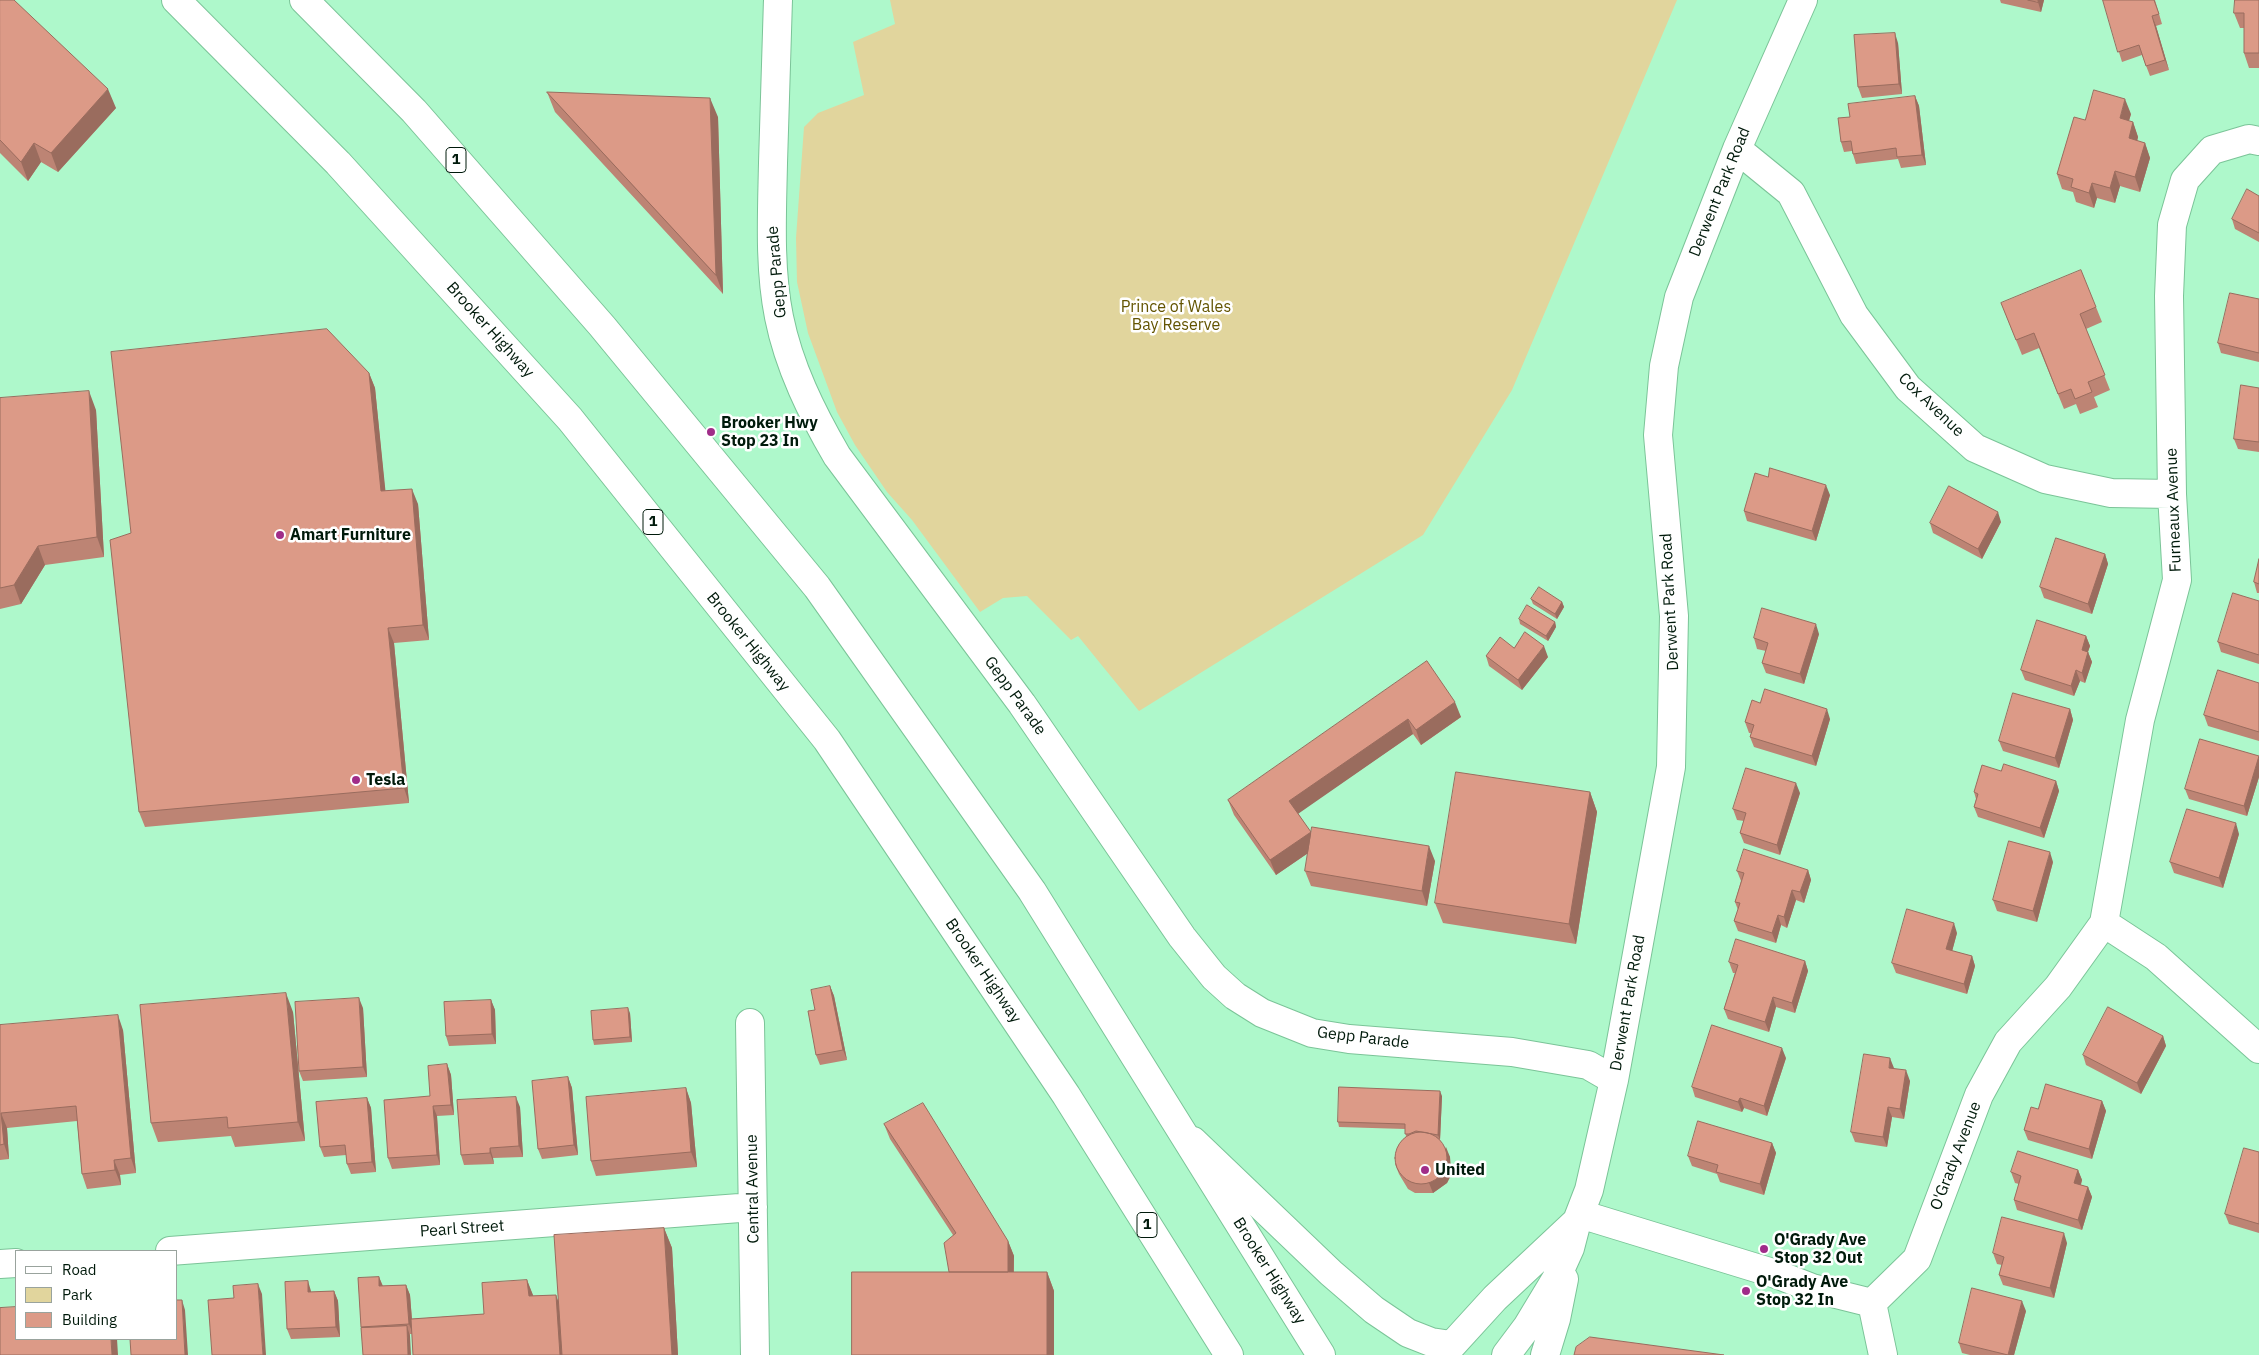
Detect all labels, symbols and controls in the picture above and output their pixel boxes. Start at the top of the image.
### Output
street label: Derwent Park Road [1685,124,1755,260]
road number: 1 [446,148,466,172]
street label: Gepp Parade [763,225,791,319]
street label: Brooker Highway [442,278,538,382]
park label: Prince of Wales Bay Reserve [1121,297,1231,335]
street label: Cox Avenue [1894,369,1968,441]
place label: Brooker Hwy Stop 23 In [721,413,818,451]
marker: Brooker Hwy Stop 23 In [705,426,717,438]
street label: Furneaux Avenue [2162,448,2186,572]
road number: 1 [643,510,663,534]
place label: Amart Furniture [290,525,411,545]
marker: Amart Furniture [274,529,286,541]
street label: Derwent Park Road [1657,533,1683,671]
street label: Brooker Highway [702,589,794,695]
street label: Gepp Parade [980,653,1050,739]
place label: Tesla [366,770,405,790]
marker: Tesla [350,774,362,786]
street label: Brooker Highway [941,915,1025,1027]
street label: Derwent Park Road [1607,933,1649,1073]
street label: Gepp Parade [1316,1023,1410,1053]
street label: O'Grady Avenue [1926,1099,1986,1213]
street label: Central Avenue [742,1134,764,1244]
place label: United [1435,1160,1485,1180]
marker: United [1419,1164,1431,1176]
road number: 1 [1137,1212,1157,1238]
street label: Brooker Highway [1229,1214,1309,1328]
street label: Pearl Street [419,1216,505,1242]
place label: O'Grady Ave Stop 32 Out [1774,1230,1866,1268]
marker: O'Grady Ave Stop 32 Out [1758,1243,1770,1255]
legend [15,1250,178,1340]
text: Road [62,1260,97,1279]
place label: O'Grady Ave Stop 32 In [1756,1272,1848,1310]
text: Park [62,1285,92,1304]
marker: O'Grady Ave Stop 32 In [1740,1285,1752,1297]
text: Building [62,1310,117,1329]

